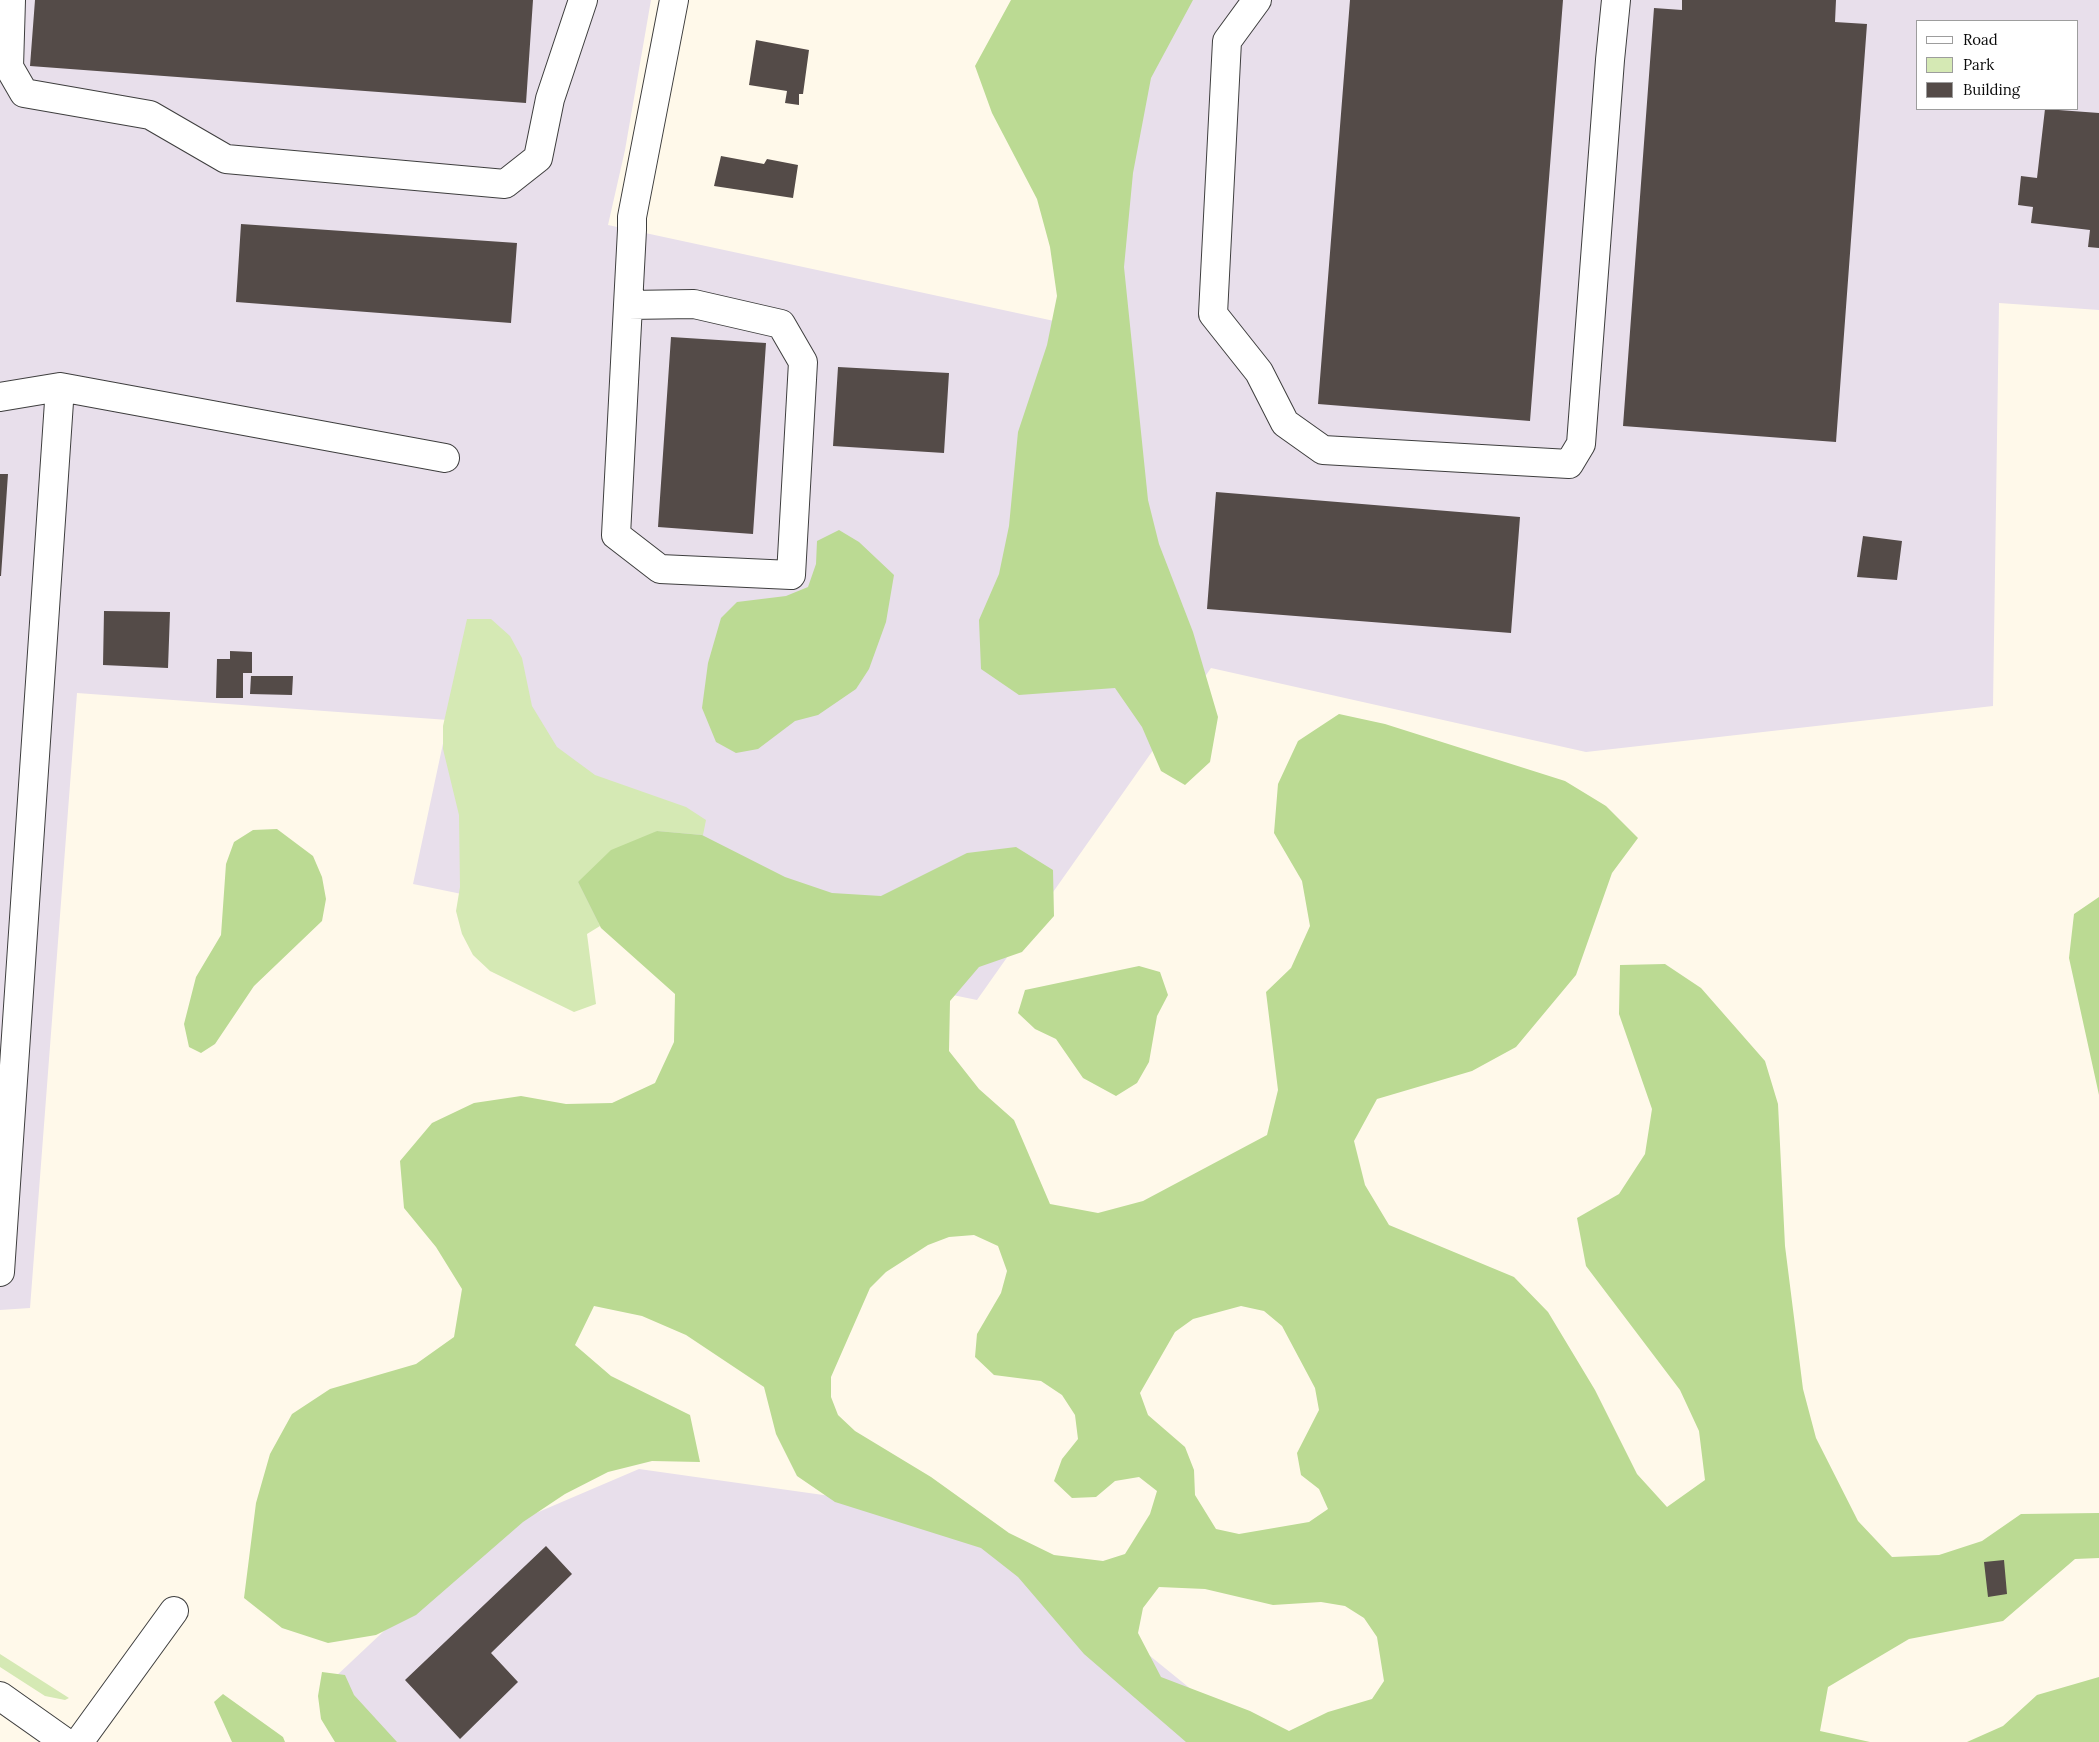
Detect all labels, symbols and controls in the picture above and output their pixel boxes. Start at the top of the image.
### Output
legend [1916,20,2079,110]
text: Road [1963,30,1998,49]
text: Park [1963,55,1994,74]
text: Building [1963,80,2020,99]

